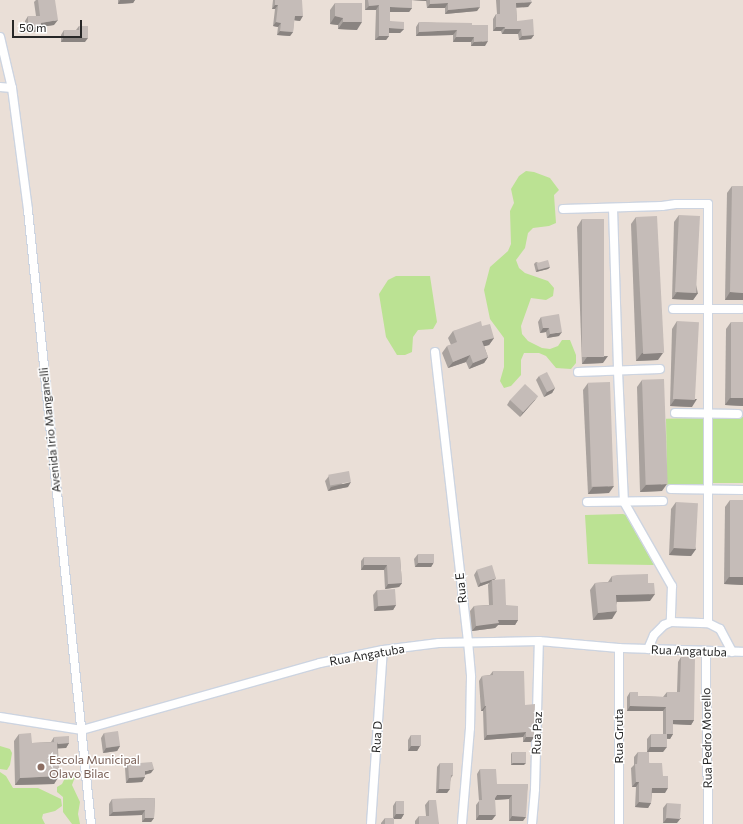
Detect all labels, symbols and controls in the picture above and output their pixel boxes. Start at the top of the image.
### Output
scale bar [14,12,84,38]
text: 50 m [19,20,47,34]
street label: Avenida Irio Manganelli [36,367,64,493]
street label: Rua E [452,572,470,604]
street label: Rua Angatuba [328,641,406,669]
street label: Rua Angatuba [651,642,727,660]
street label: Rua Pedro Morello [699,688,715,788]
street label: Rua Gruta [612,709,626,763]
street label: Rua Paz [529,711,545,755]
street label: Rua D [369,720,385,754]
place label: Escola Municipal Olavo Bilac [49,753,140,781]
marker: Escola Municipal Olavo Bilac [36,762,46,772]

